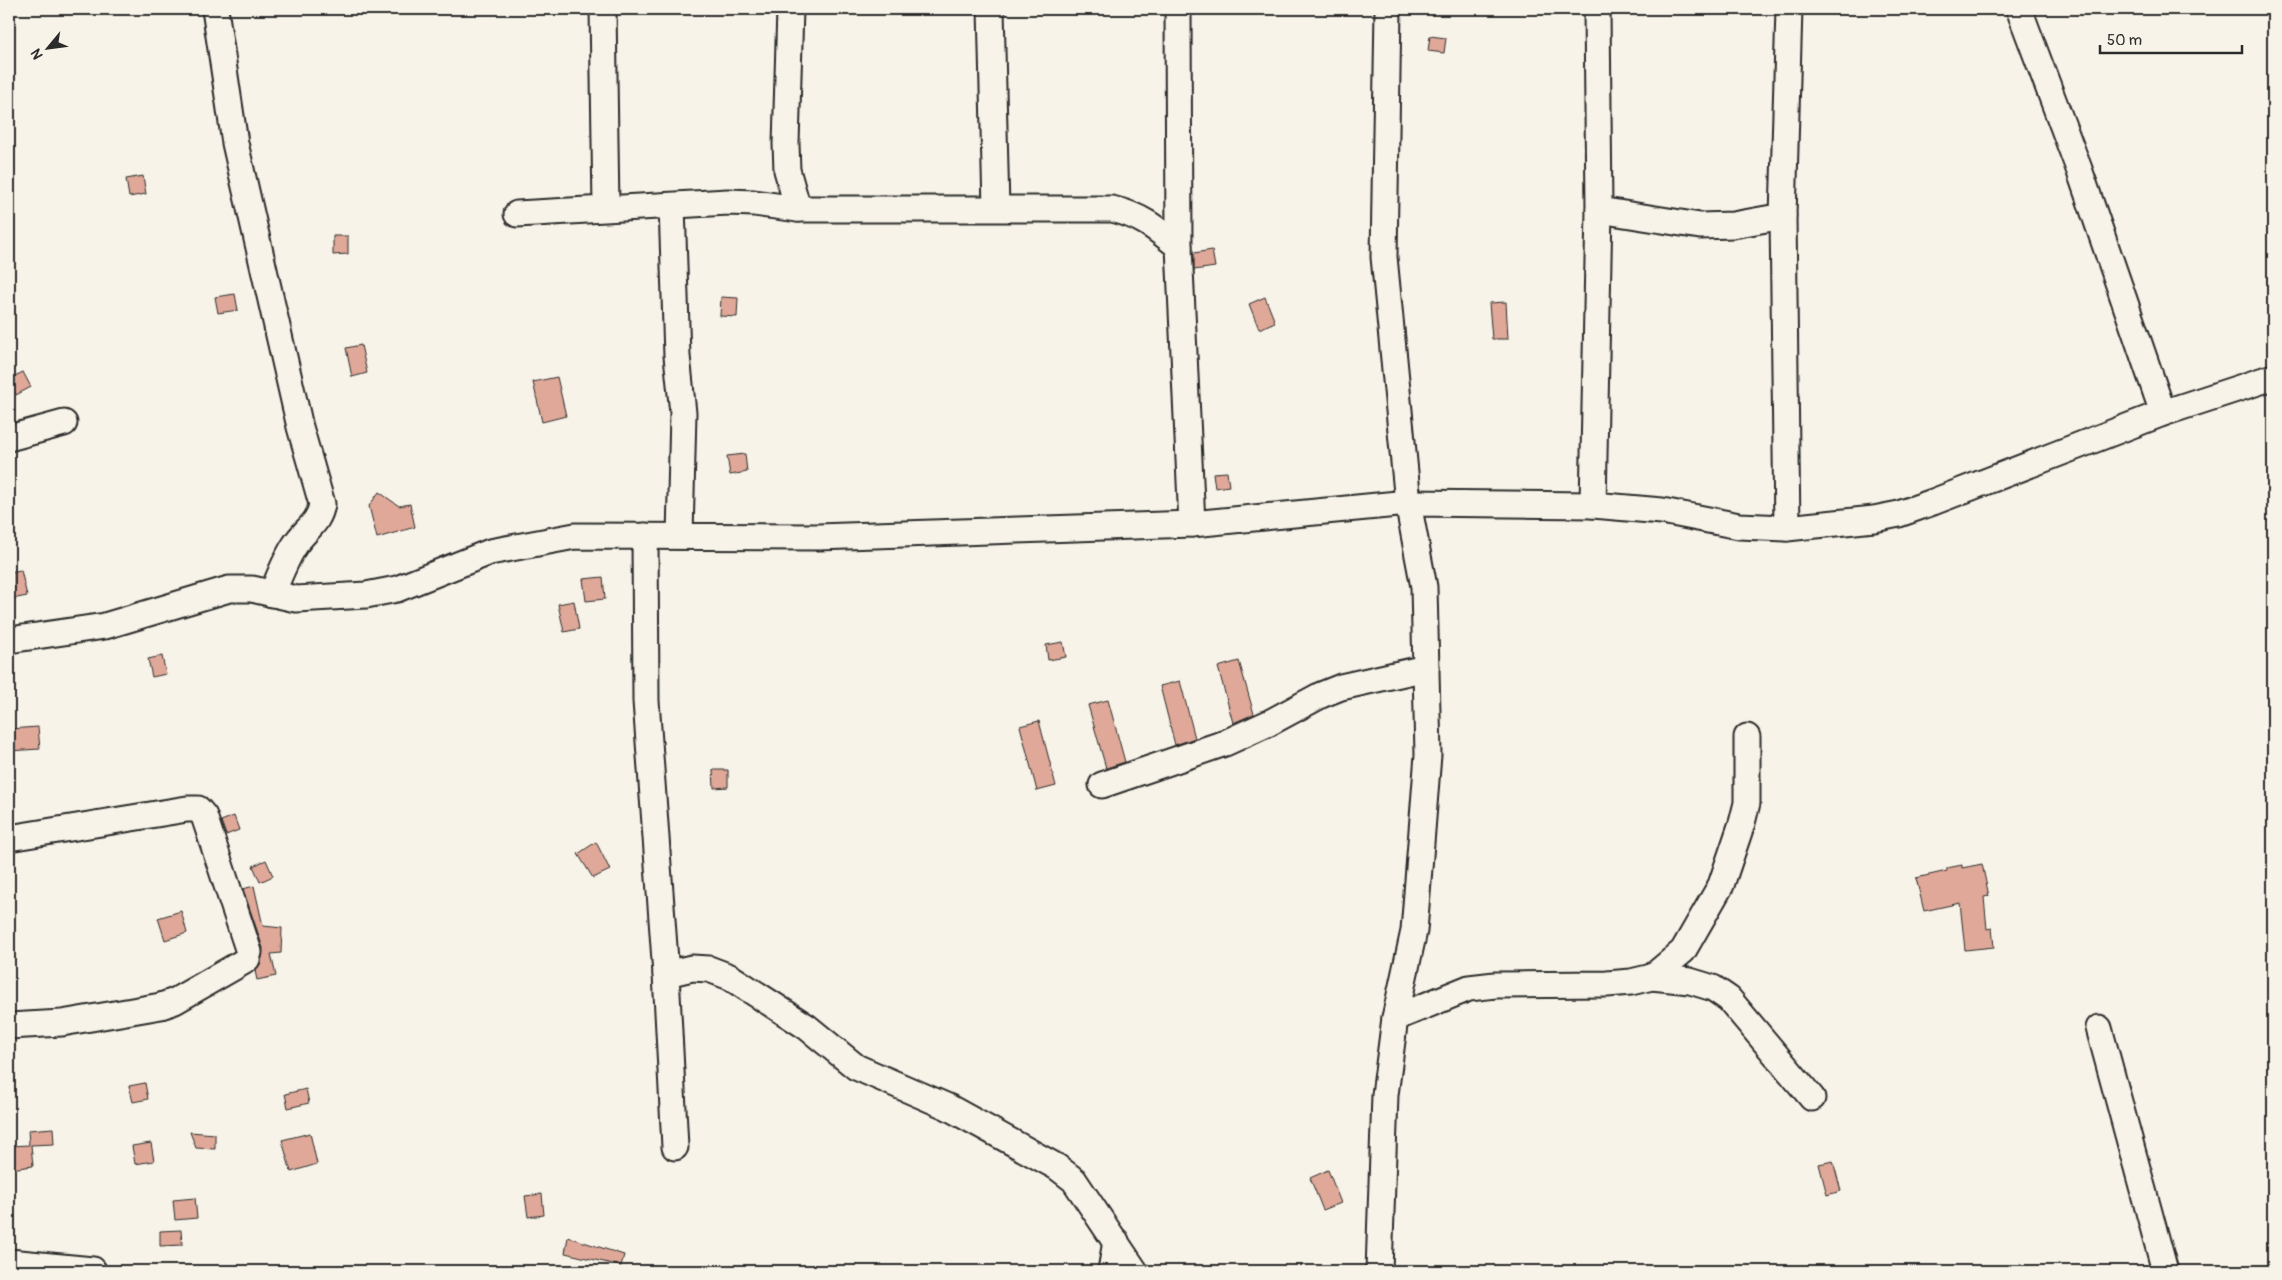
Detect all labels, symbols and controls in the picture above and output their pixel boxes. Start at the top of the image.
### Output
north arrow [22,22,72,72]
scale bar [2100,22,2242,54]
text: 50 m [2107,31,2142,50]
text: N [27,46,47,62]

